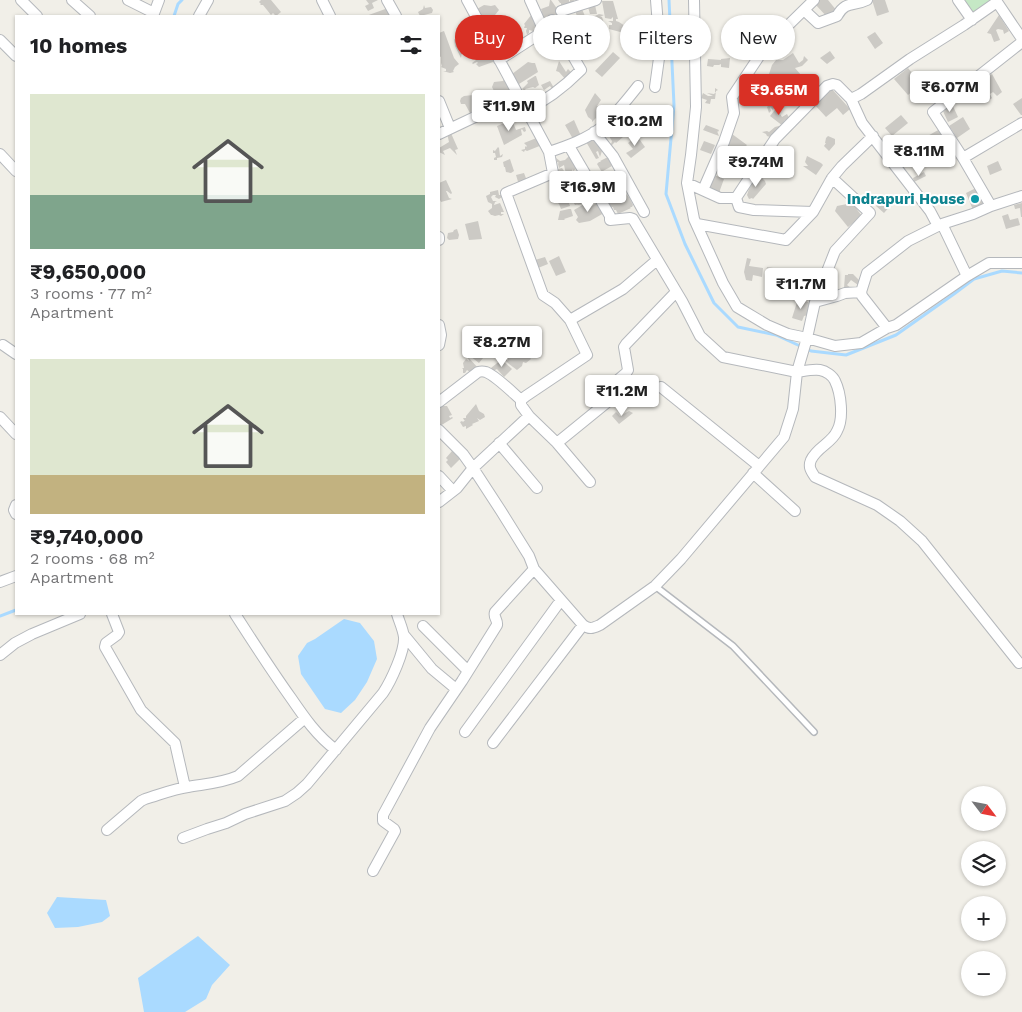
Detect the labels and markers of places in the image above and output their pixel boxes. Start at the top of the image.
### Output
pin: ₹6.07M [909,70,991,113]
pin: ₹9.65M [738,74,820,116]
pin: ₹11.9M [468,90,550,132]
pin: ₹10.2M [594,104,676,147]
pin: ₹8.11M [878,134,960,177]
pin: ₹9.74M [715,146,797,188]
pin: ₹16.9M [547,170,629,213]
place label: Indrapuri House [847,190,965,208]
marker: Indrapuri House [969,193,981,205]
pin: ₹11.7M [760,268,842,310]
pin: ₹8.27M [461,326,543,368]
pin: ₹11.2M [581,374,663,417]

